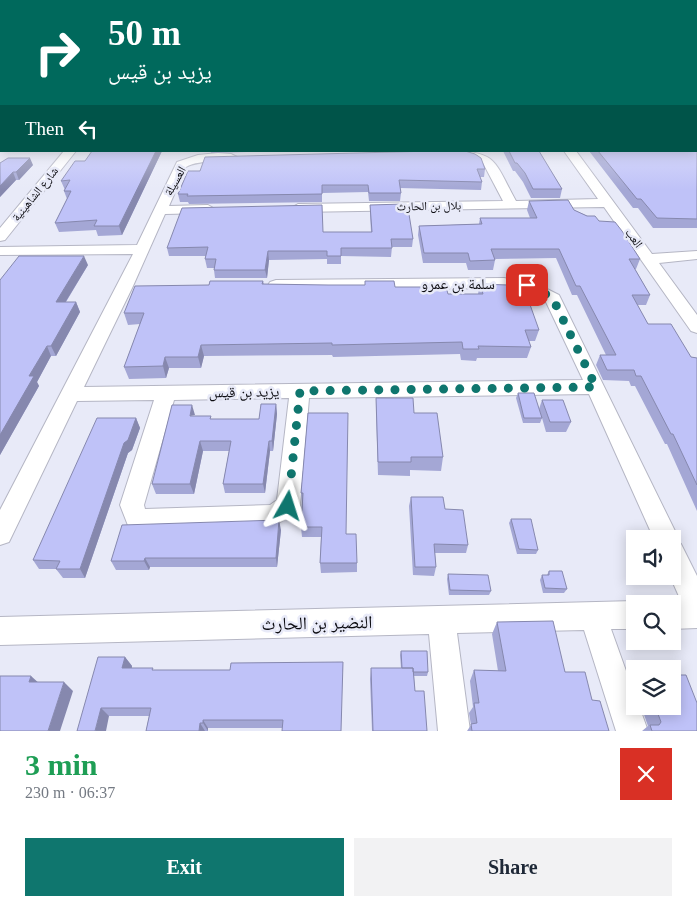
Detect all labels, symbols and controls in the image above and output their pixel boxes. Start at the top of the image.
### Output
text: 50 m [108,14,181,53]
icon: right [25,20,90,85]
text: يزيد بن قيس [108,59,212,84]
icon: left [74,115,102,143]
text: Then [25,118,64,139]
street label: شارع الشاهينية [9,164,62,225]
street label: العسيلة [161,164,189,198]
street label: بلال بن الحارث [397,198,461,214]
street label: العب [622,226,646,251]
pin [506,264,548,306]
icon: arrive [513,271,541,299]
street label: سلمة بن عمرو [421,276,495,294]
street label: يزيد بن قيس [208,383,280,403]
position arrow [261,479,313,531]
map controls [626,530,681,715]
button: sound [626,530,681,585]
button: search [626,595,681,650]
street label: النضير بن الحارث [261,612,373,635]
button: layers [626,660,681,715]
text: 3 min [25,748,98,781]
button: close [620,748,672,800]
text: 230 m · 06:37 [25,784,115,801]
button: Exit [25,838,344,896]
button: Share [354,838,672,896]

